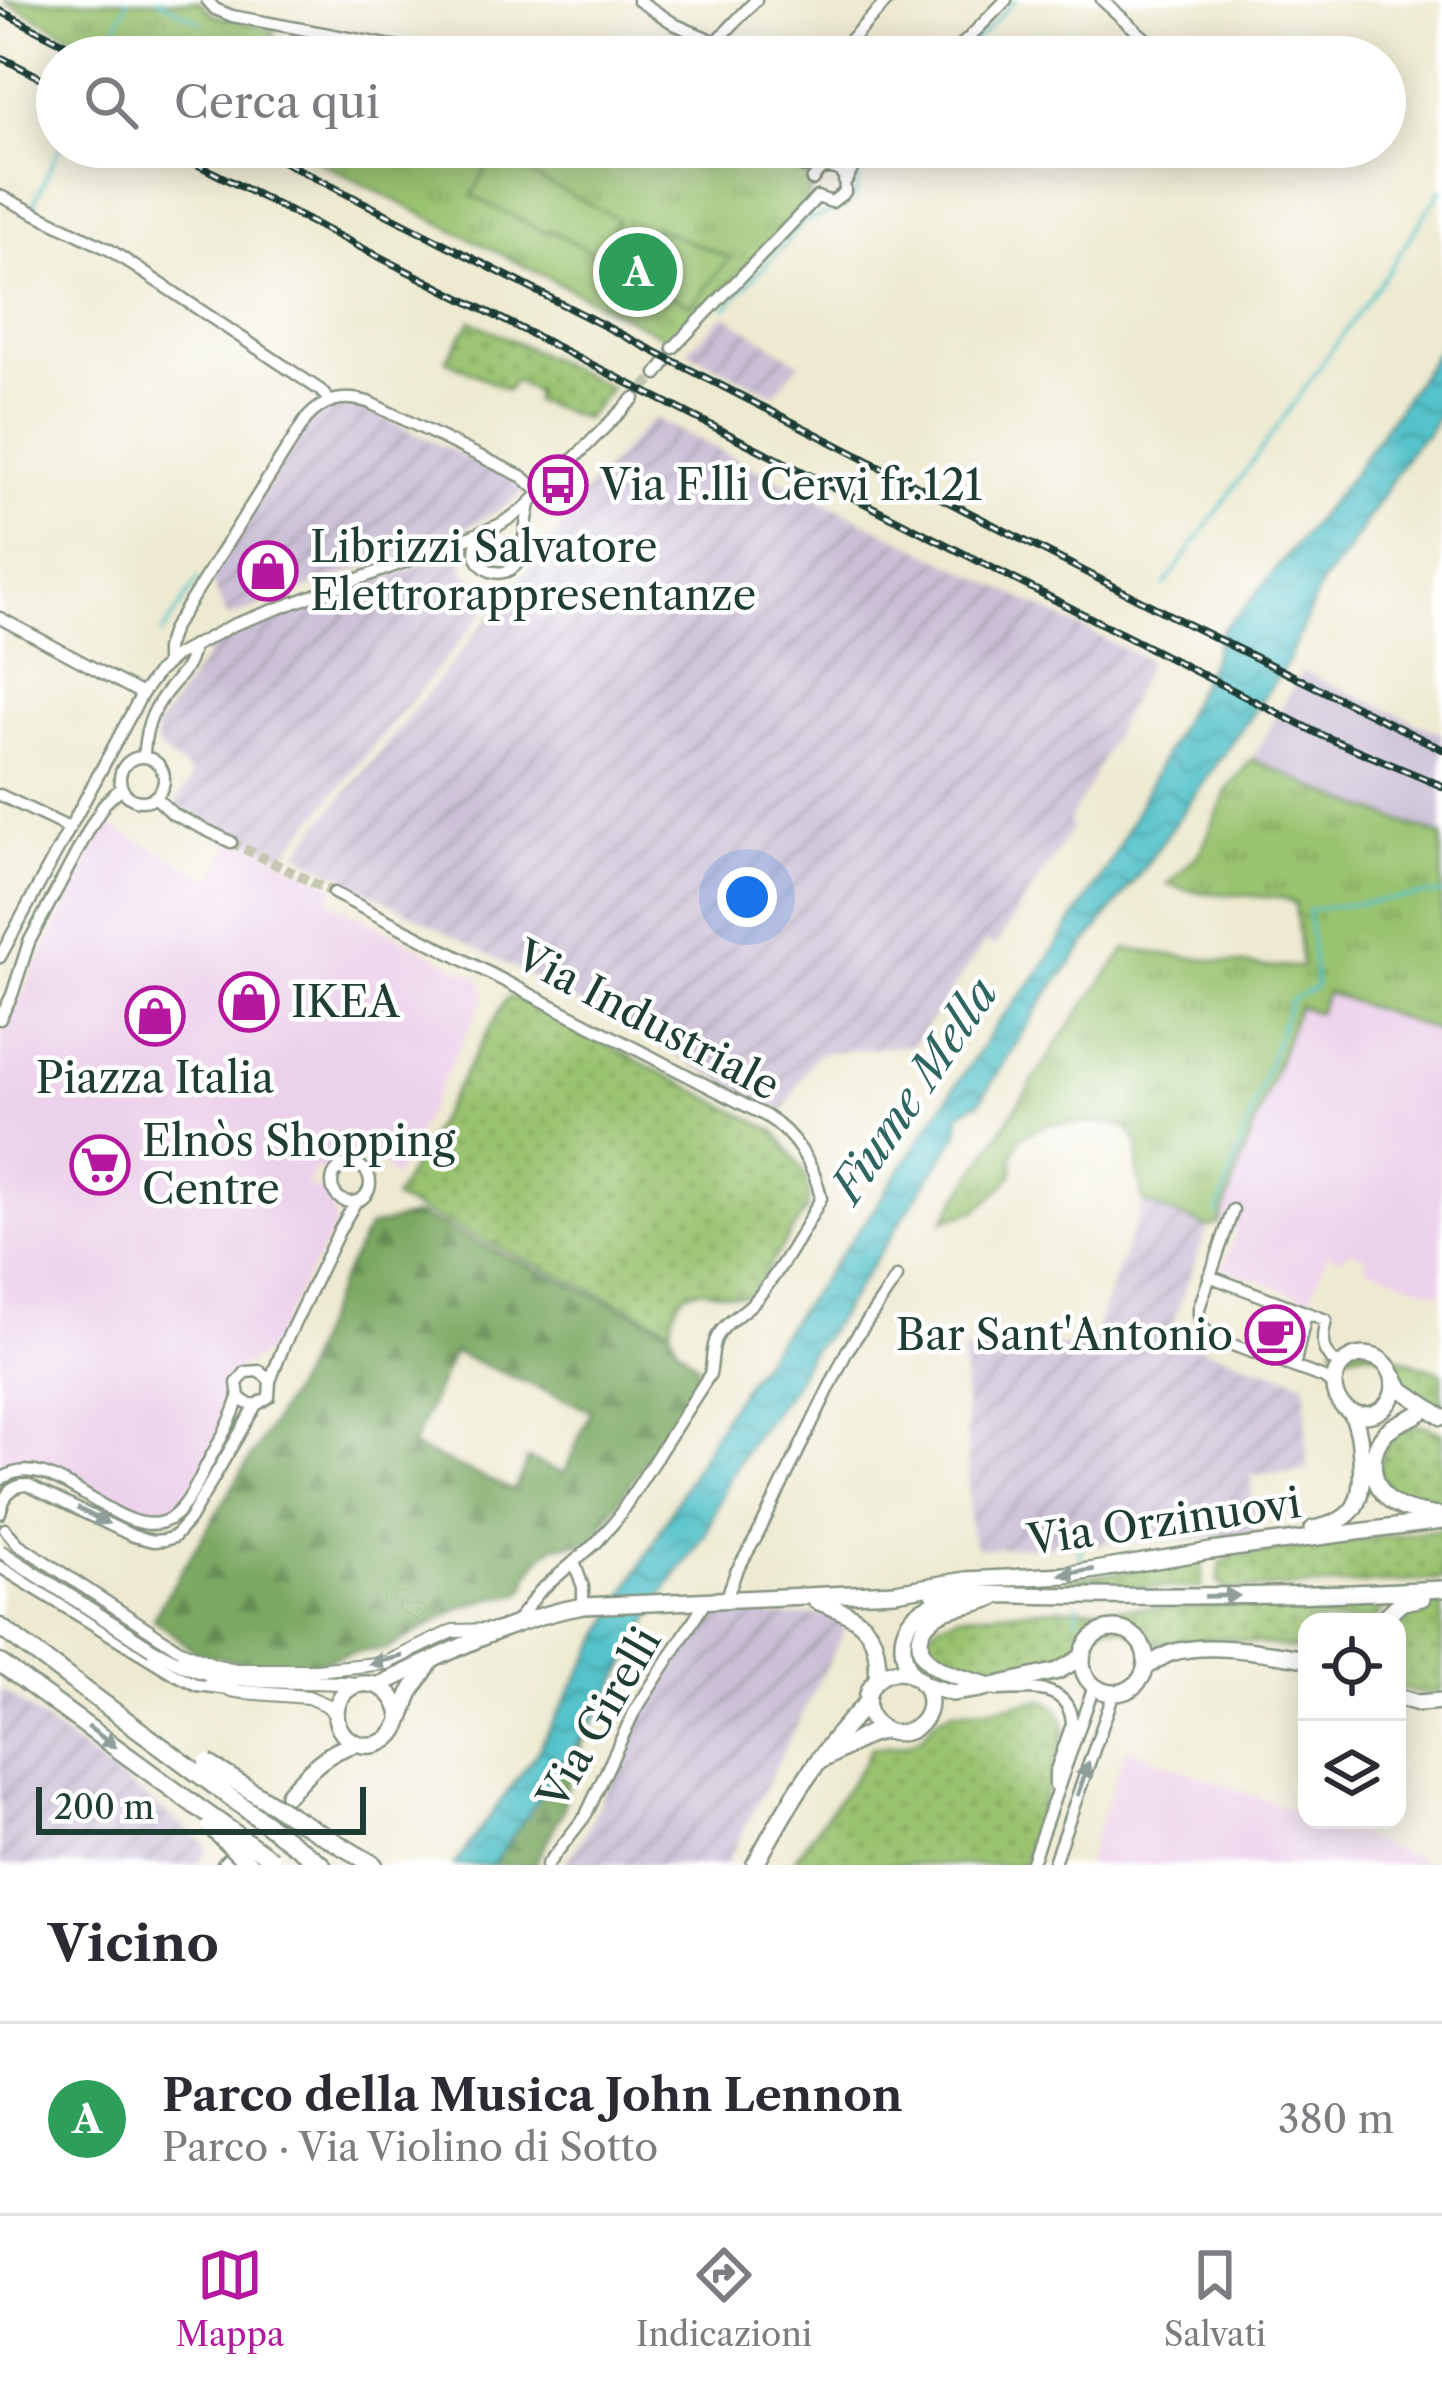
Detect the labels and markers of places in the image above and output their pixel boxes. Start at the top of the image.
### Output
pin: A [599,227,677,317]
bus stop icon: Via F.lli Cervi fr.121 [527,454,589,516]
place label: Via F.lli Cervi fr.121 [599,459,983,511]
place label: Librizzi Salvatore Elettrorappresentanze [310,521,756,621]
shop icon: Librizzi Salvatore Elettrorappresentanze [237,540,299,602]
shop icon: IKEA [218,971,280,1033]
place label: IKEA [291,976,400,1028]
shop icon: Piazza Italia [124,985,186,1047]
place label: Piazza Italia [36,1052,275,1104]
place label: Elnòs Shopping Centre [142,1115,456,1215]
supermarket icon: Elnòs Shopping Centre [69,1134,131,1196]
cafe icon: Bar Sant'Antonio [1244,1304,1306,1366]
place label: Bar Sant'Antonio [896,1309,1233,1361]

